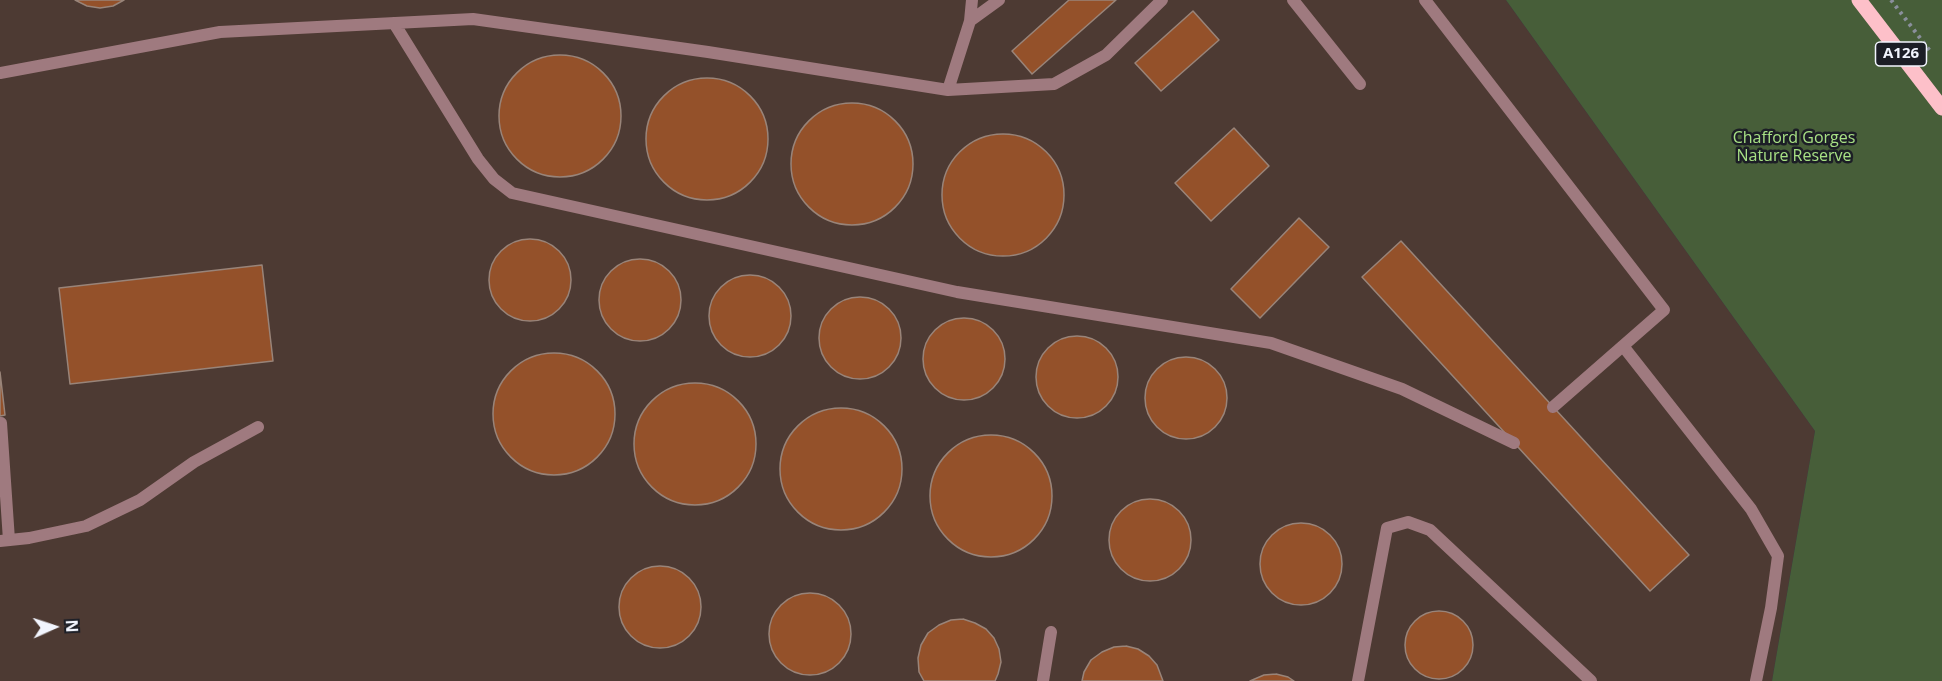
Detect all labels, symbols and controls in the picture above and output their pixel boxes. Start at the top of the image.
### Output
road number: A126 [1876,42,1926,66]
park label: Chafford Gorges Nature Reserve [1733,128,1855,166]
north arrow [24,597,84,657]
text: N [61,619,83,633]

